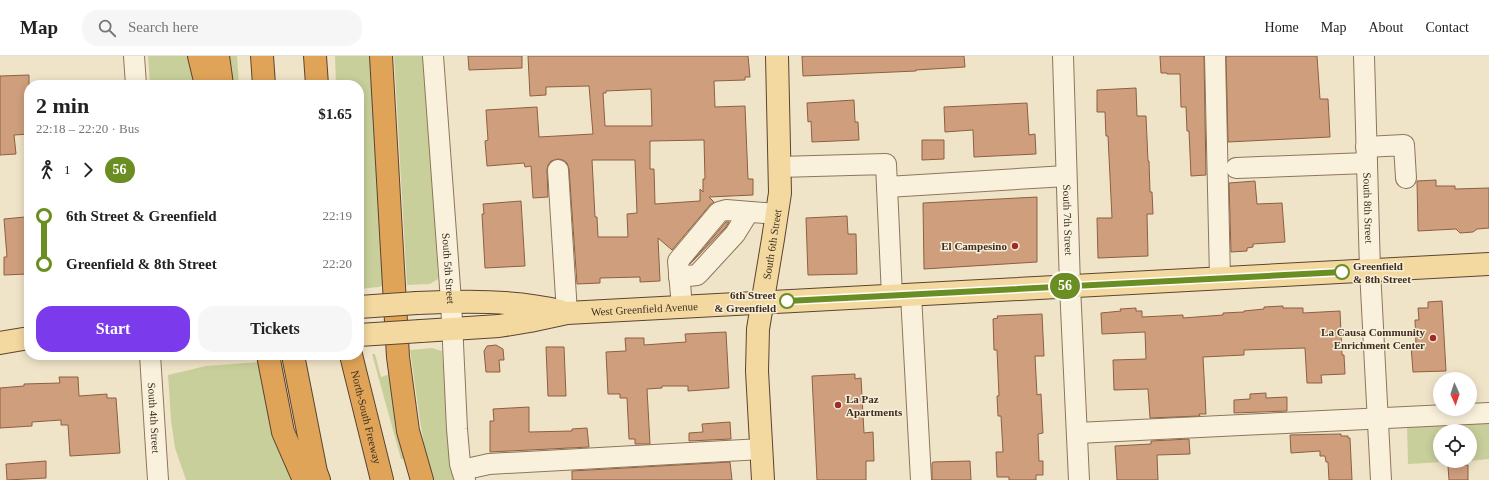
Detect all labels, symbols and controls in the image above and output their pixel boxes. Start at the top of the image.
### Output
search box [82,10,362,46]
text: Map [20,17,58,38]
icon: search [96,17,118,39]
text: Search here [128,19,198,35]
text: Home [1265,20,1299,35]
text: Map [1321,20,1346,35]
text: About [1368,20,1403,35]
text: Contact [1425,20,1469,35]
text: 2 min [36,93,89,118]
text: $1.65 [318,106,352,122]
text: 22:18 – 22:20 · Bus [36,121,139,136]
icon: walk [36,159,58,181]
icon: forward [77,159,99,181]
text: 1 [64,162,71,177]
text: 56 [113,162,127,177]
street label: South 8th Street [1361,172,1375,244]
street label: South 7th Street [1061,184,1075,256]
text: 6th Street & Greenfield [66,208,217,224]
text: 22:19 [322,208,352,223]
street label: South 6th Street [760,208,783,280]
street label: South 5th Street [440,233,457,304]
place label: El Campesino [941,240,1007,252]
marker: El Campesino [1010,241,1020,251]
text: Greenfield & 8th Street [66,256,217,272]
text: 22:20 [322,256,352,271]
place label: Greenfield & 8th Street [1353,260,1411,285]
marker: Greenfield & 8th Street [1334,264,1350,280]
line badge: 56 [1047,273,1083,299]
text: 56 [1058,278,1072,293]
place label: 6th Street & Greenfield [714,289,776,314]
marker: 6th Street & Greenfield [779,293,795,309]
street label: West Greenfield Avenue [591,300,698,318]
button: Start [36,306,190,352]
button: Tickets [198,306,352,352]
place label: La Causa Community Enrichment Center [1321,326,1425,351]
marker: La Causa Community Enrichment Center [1428,333,1438,343]
street label: North-South Freeway [349,369,384,465]
north arrow [1433,372,1477,416]
map controls [1433,372,1477,468]
street label: South 4th Street [146,382,162,454]
place label: La Paz Apartments [846,393,903,418]
marker: La Paz Apartments [833,400,843,410]
button: locate [1433,424,1477,468]

